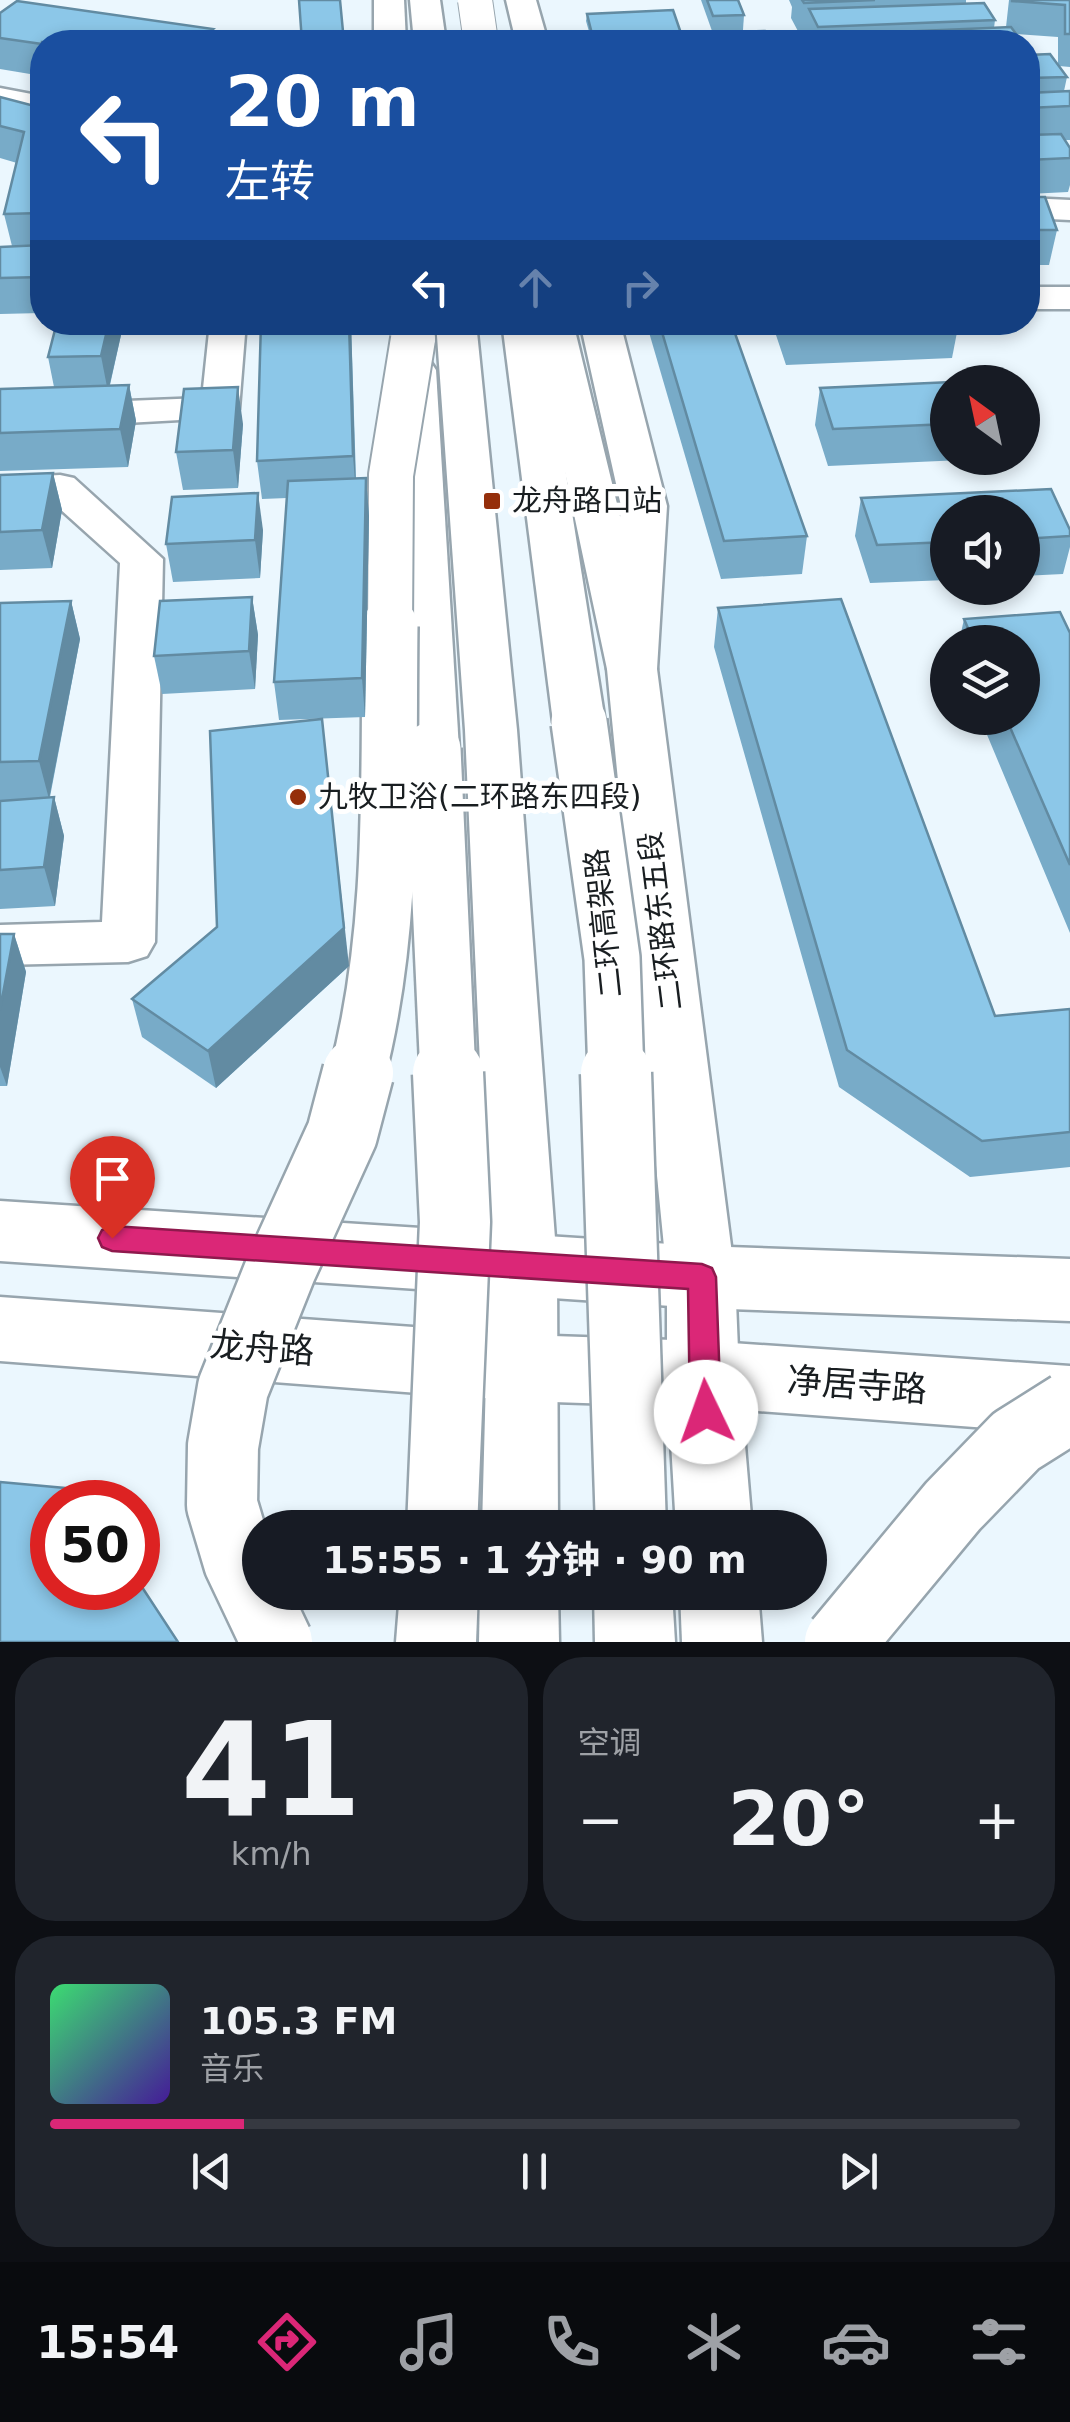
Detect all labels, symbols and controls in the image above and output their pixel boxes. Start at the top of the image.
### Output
text: 20 m [225,61,420,143]
icon: left [60,70,190,200]
text: 左转 [225,155,315,208]
icon: left [403,260,458,315]
icon: ahead [508,260,563,315]
icon: right [613,260,668,315]
north arrow [930,365,1040,475]
map controls [930,365,1040,735]
place label: 龙舟路口站 [512,483,662,518]
marker: 龙舟路口站 [481,490,503,512]
button: sound [930,495,1040,605]
button: layers [930,625,1040,735]
place label: 九牧卫浴(二环路东四段) [318,779,641,814]
marker: 九牧卫浴(二环路东四段) [287,786,309,808]
street label: 二环路东五段 [632,830,689,1013]
street label: 二环高架路 [578,847,629,999]
pin [70,1136,155,1239]
icon: arrive [85,1151,140,1206]
street label: 龙舟路 [208,1324,316,1372]
position arrow [654,1360,758,1464]
street label: 净居寺路 [786,1360,928,1410]
speed limit sign: 50 [30,1480,160,1610]
text: 15:55 · 1 分钟 · 90 m [322,1538,747,1582]
text: 41 [181,1694,362,1846]
text: 空调 [578,1724,642,1762]
text: 20° [728,1775,870,1863]
text: − [578,1788,624,1852]
text: + [974,1788,1020,1852]
text: km/h [231,1835,312,1873]
text: 105.3 FM [200,1999,397,2043]
text: 音乐 [200,2050,264,2088]
icon: previous [184,2144,239,2199]
icon: pause [507,2144,562,2199]
icon: next [831,2144,886,2199]
icon: directions [252,2307,322,2377]
icon: music [394,2307,464,2377]
icon: phone [537,2307,607,2377]
icon: climate [679,2307,749,2377]
icon: car [821,2307,891,2377]
icon: filters [964,2307,1034,2377]
text: 15:54 [36,2316,179,2369]

